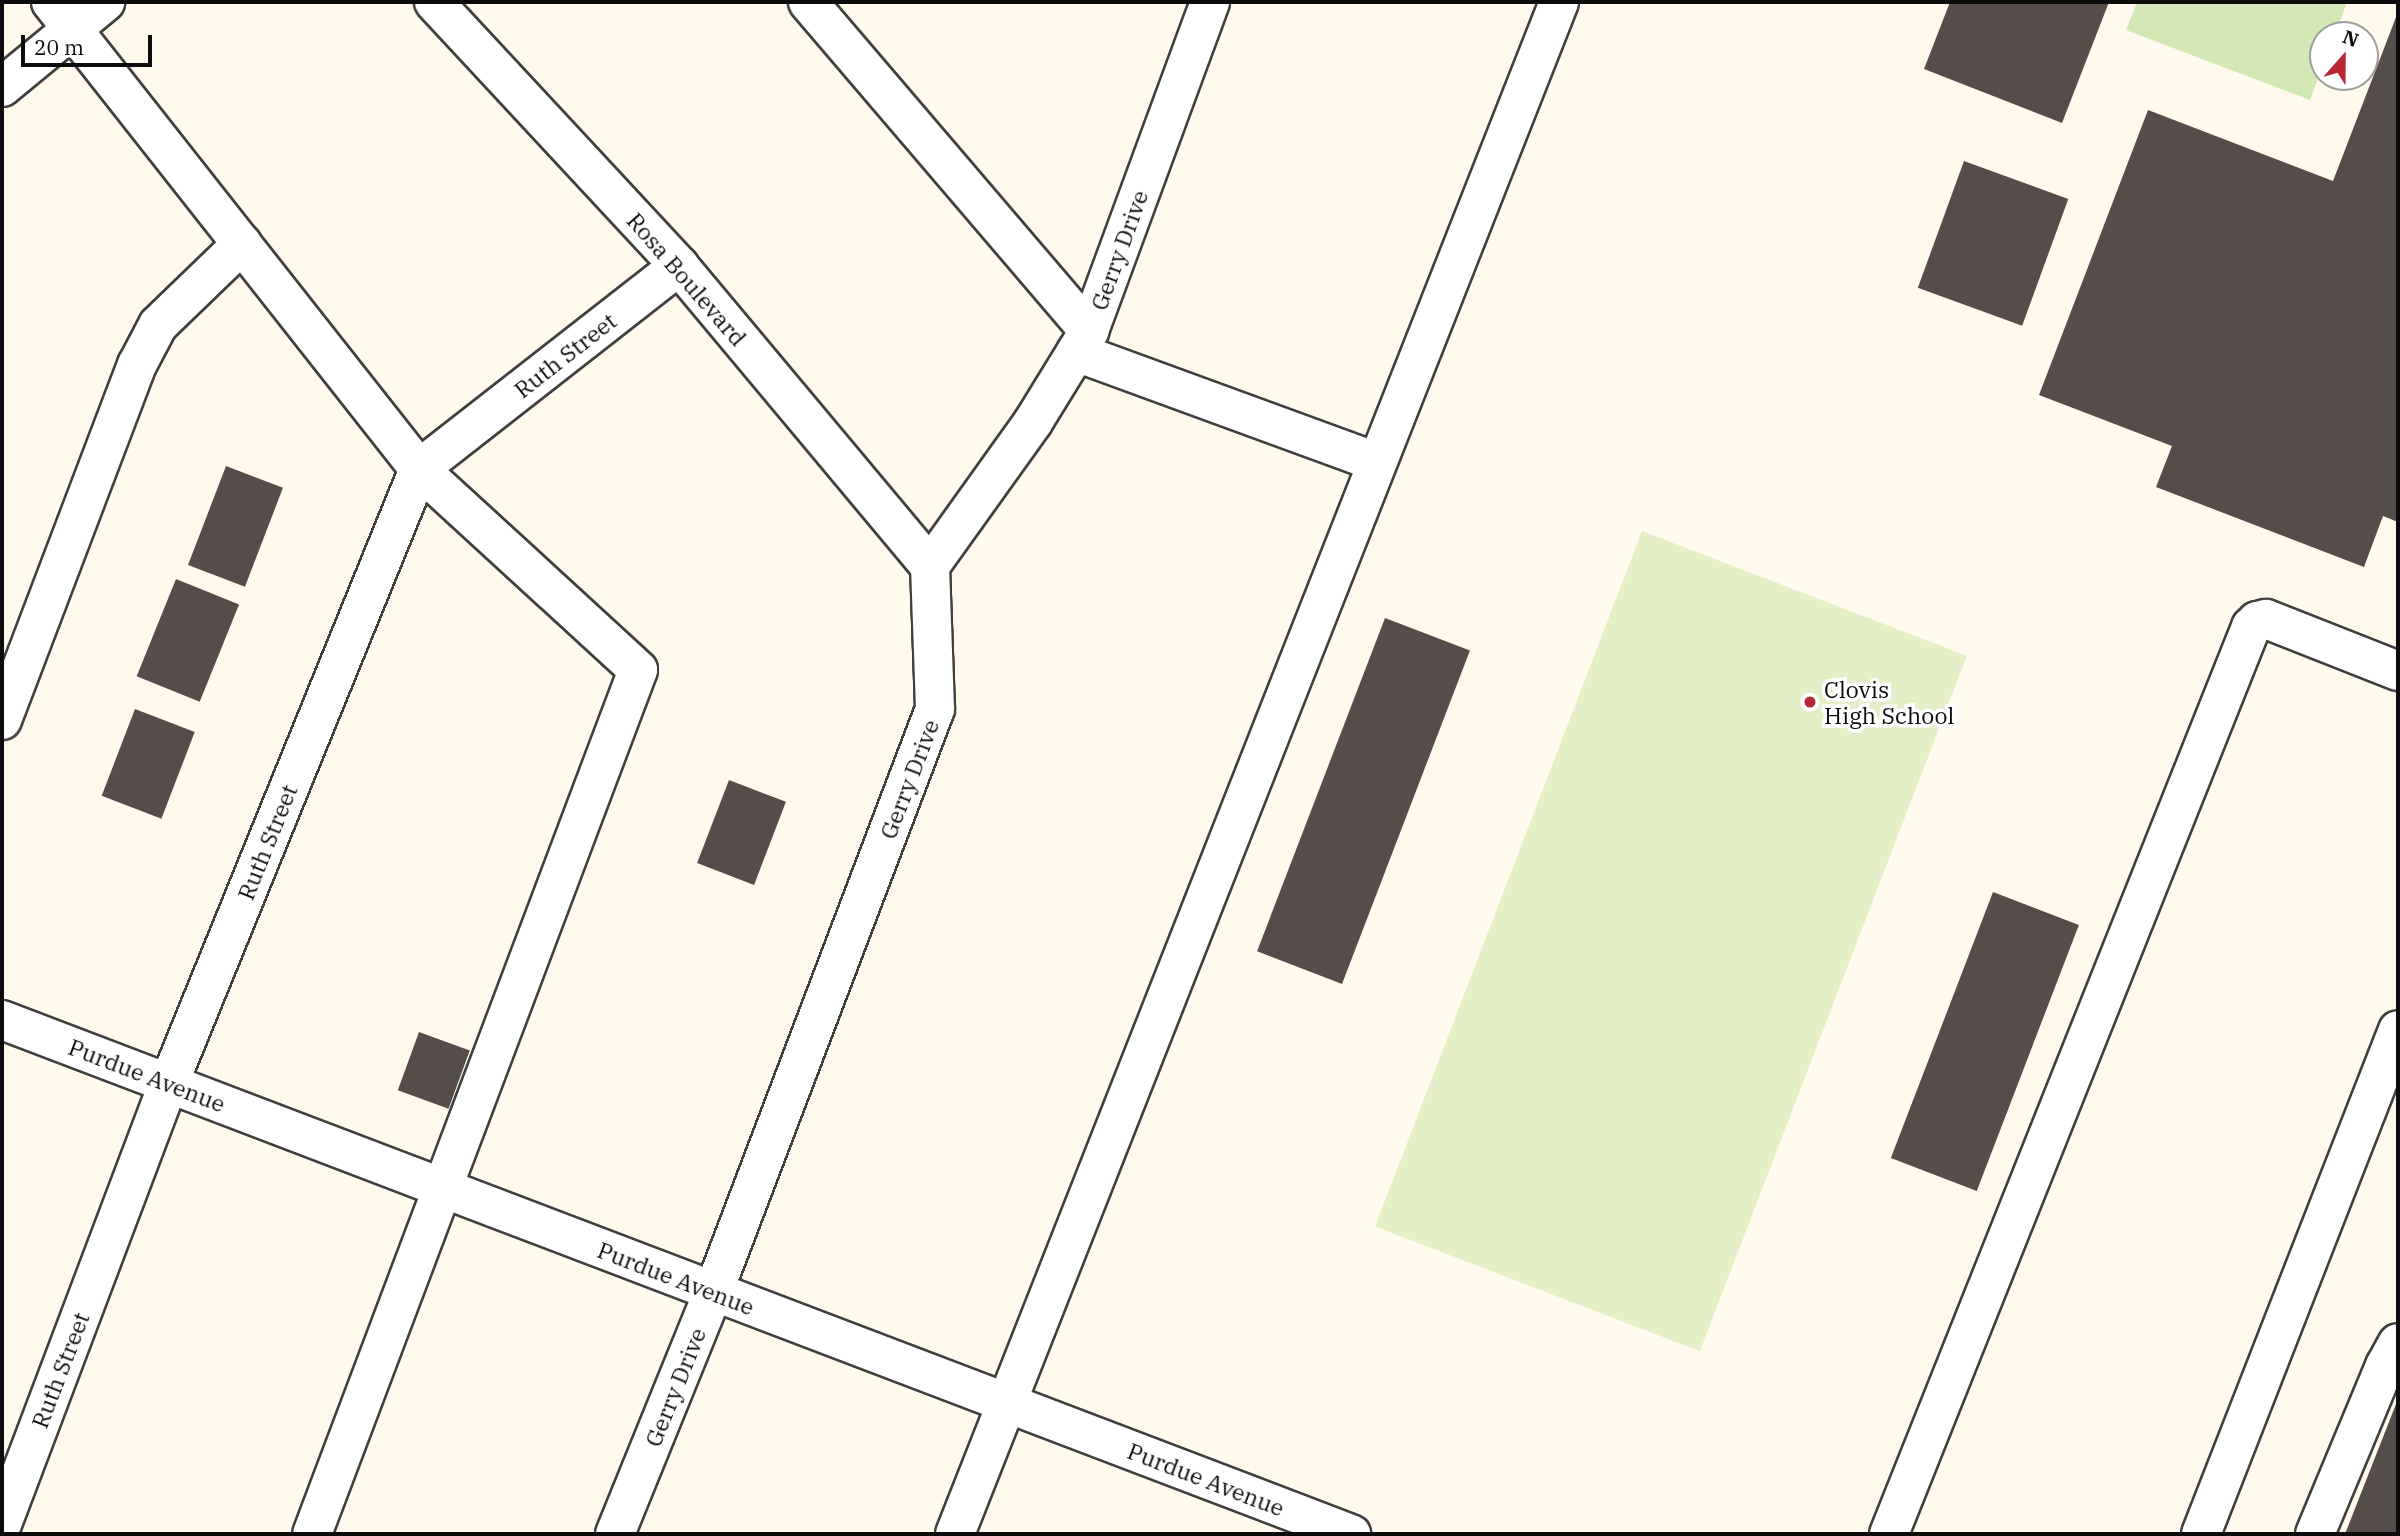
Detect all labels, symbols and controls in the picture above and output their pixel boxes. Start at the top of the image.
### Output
scale bar [24,21,156,65]
north arrow [2309,21,2379,91]
text: N [2339,24,2362,52]
text: 20 m [34,33,84,61]
street label: Gerry Drive [1085,186,1153,314]
street label: Rosa Boulevard [622,207,752,351]
street label: Ruth Street [508,307,622,403]
place label: Clovis High School [1824,675,1954,729]
marker: Clovis High School [1802,694,1818,710]
street label: Gerry Drive [874,715,944,843]
street label: Ruth Street [231,780,303,904]
street label: Purdue Avenue [65,1032,229,1118]
street label: Purdue Avenue [594,1235,758,1321]
street label: Ruth Street [25,1308,95,1432]
street label: Gerry Drive [639,1324,711,1450]
street label: Purdue Avenue [1124,1436,1288,1522]

